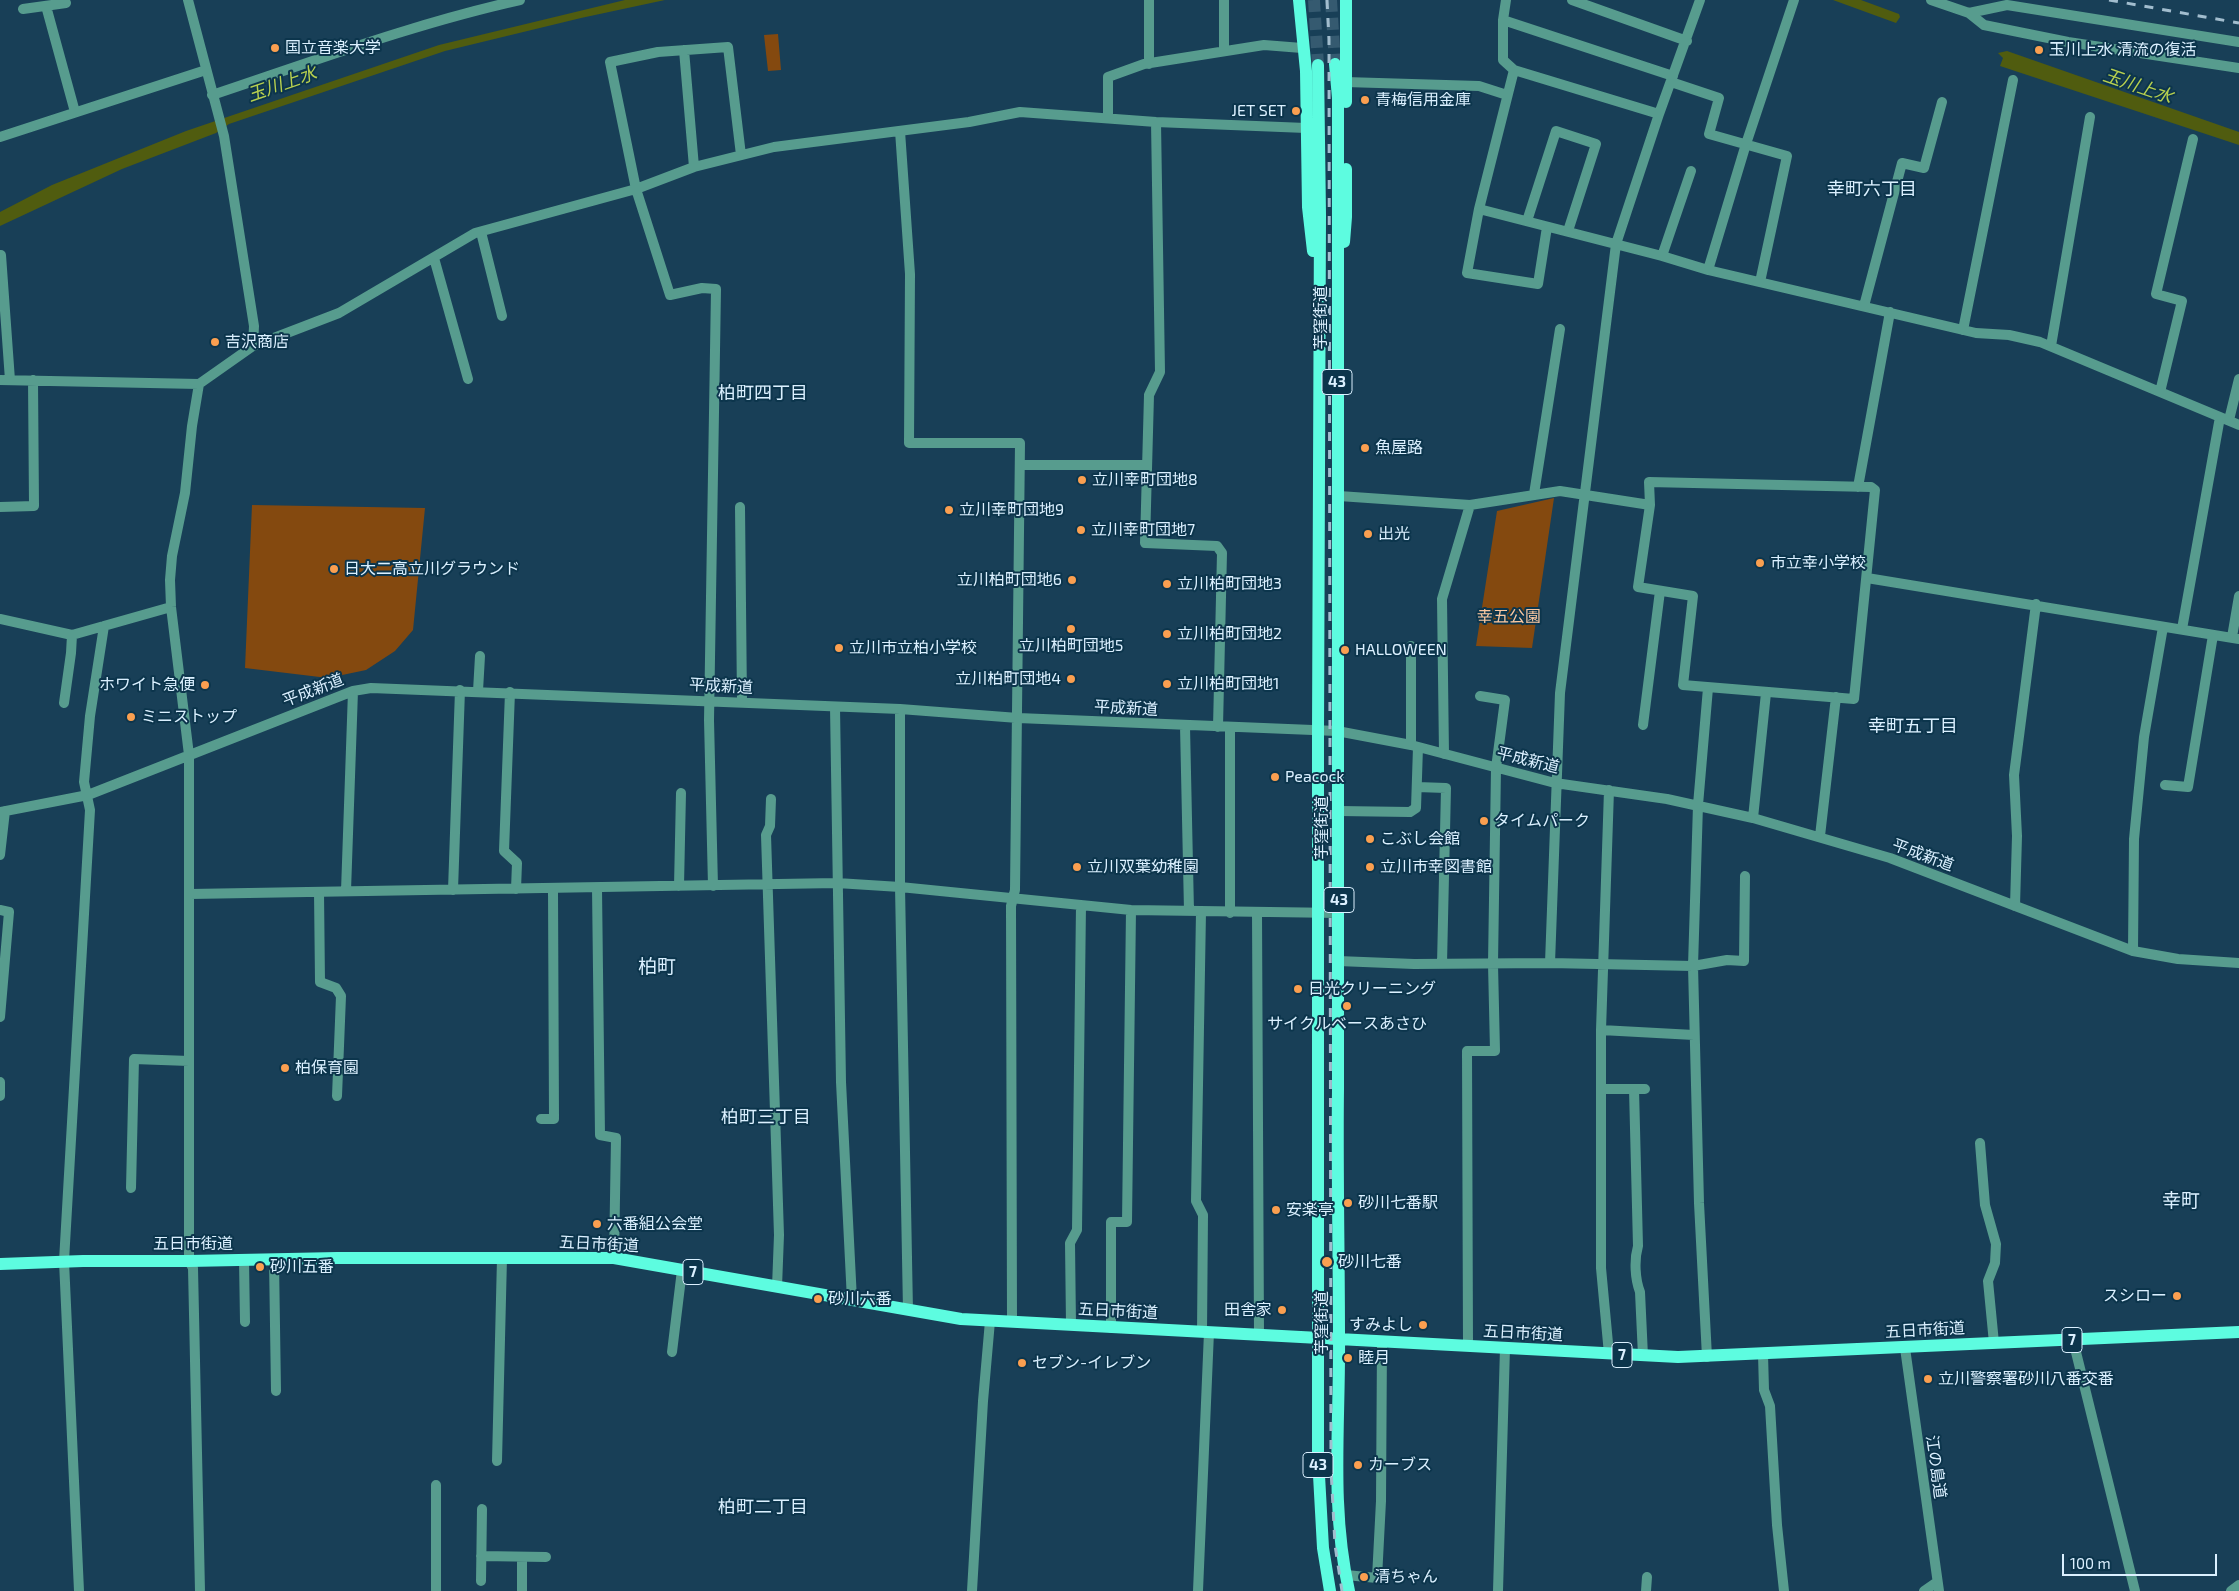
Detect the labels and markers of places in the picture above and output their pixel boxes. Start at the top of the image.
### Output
place label: 国立音楽大学 [285,38,381,58]
place label: 玉川上水 清流の復活 [2049,40,2197,60]
marker: 国立音楽大学 [269,42,281,54]
marker: 玉川上水 清流の復活 [2033,44,2045,56]
place label: 青梅信用金庫 [1375,90,1471,110]
marker: 青梅信用金庫 [1359,94,1371,106]
place label: JET SET [1232,101,1286,121]
marker: JET SET [1290,105,1302,117]
place label: 吉沢商店 [225,332,289,352]
marker: 吉沢商店 [209,336,221,348]
place label: 魚屋路 [1375,438,1423,458]
marker: 魚屋路 [1359,442,1371,454]
place label: 立川幸町団地8 [1092,470,1198,490]
marker: 立川幸町団地8 [1076,474,1088,486]
place label: 立川幸町団地9 [959,500,1064,520]
marker: 立川幸町団地9 [943,504,955,516]
place label: 立川幸町団地7 [1091,520,1195,540]
marker: 立川幸町団地7 [1075,524,1087,536]
place label: 出光 [1378,524,1410,544]
marker: 出光 [1362,528,1374,540]
place label: 市立幸小学校 [1770,553,1866,573]
marker: 市立幸小学校 [1754,557,1766,569]
place label: 日大二高立川グラウンド [344,559,520,579]
marker: 日大二高立川グラウンド [328,563,340,575]
place label: 立川柏町団地6 [957,570,1062,590]
marker: 立川柏町団地6 [1066,574,1078,586]
place label: 立川柏町団地3 [1177,574,1282,594]
marker: 立川柏町団地3 [1161,578,1173,590]
marker: 立川柏町団地5 [1065,623,1077,635]
place label: 立川柏町団地2 [1177,624,1282,644]
marker: 立川柏町団地2 [1161,628,1173,640]
place label: 立川柏町団地5 [1019,636,1123,656]
place label: 立川市立柏小学校 [849,638,977,658]
place label: HALLOWEEN [1355,640,1447,660]
marker: 立川市立柏小学校 [833,642,845,654]
marker: HALLOWEEN [1339,644,1351,656]
place label: 立川柏町団地4 [955,669,1061,689]
marker: 立川柏町団地4 [1065,673,1077,685]
place label: 立川柏町団地1 [1177,674,1279,694]
place label: ホワイト急便 [99,675,195,695]
marker: 立川柏町団地1 [1161,678,1173,690]
marker: ホワイト急便 [199,679,211,691]
place label: ミニストップ [141,707,237,727]
marker: ミニストップ [125,711,137,723]
place label: Peacock [1285,767,1344,787]
marker: Peacock [1269,771,1281,783]
place label: タイムパーク [1494,811,1590,831]
marker: タイムパーク [1478,815,1490,827]
place label: こぶし会館 [1380,829,1460,849]
marker: こぶし会館 [1364,833,1376,845]
place label: 立川双葉幼稚園 [1087,857,1199,877]
place label: 立川市幸図書館 [1380,857,1492,877]
marker: 立川双葉幼稚園 [1071,861,1083,873]
marker: 立川市幸図書館 [1364,861,1376,873]
place label: 日光クリーニング [1308,979,1436,999]
marker: 日光クリーニング [1292,983,1304,995]
marker: サイクルベースあさひ [1341,1000,1353,1012]
place label: サイクルベースあさひ [1267,1014,1427,1034]
place label: 柏保育園 [295,1058,359,1078]
marker: 柏保育園 [279,1062,291,1074]
place label: 砂川七番駅 [1358,1193,1438,1213]
marker: 砂川七番駅 [1342,1197,1354,1209]
place label: 安楽亭 [1286,1200,1334,1220]
marker: 安楽亭 [1270,1204,1282,1216]
place label: 六番組公会堂 [607,1214,703,1234]
marker: 六番組公会堂 [591,1218,603,1230]
place label: 砂川七番 [1338,1252,1402,1272]
marker: 砂川七番 [1320,1255,1334,1269]
place label: 砂川五番 [270,1257,334,1277]
marker: 砂川五番 [254,1261,266,1273]
place label: スシロー [2103,1286,2167,1306]
place label: 砂川六番 [828,1289,892,1309]
marker: スシロー [2171,1290,2183,1302]
marker: 砂川六番 [812,1293,824,1305]
place label: 田舎家 [1224,1300,1272,1320]
marker: 田舎家 [1276,1304,1288,1316]
place label: すみよし [1349,1315,1413,1335]
marker: すみよし [1417,1319,1429,1331]
place label: 睦月 [1358,1348,1390,1368]
marker: 睦月 [1342,1352,1354,1364]
place label: セブン-イレブン [1032,1353,1151,1373]
marker: セブン-イレブン [1016,1357,1028,1369]
place label: 立川警察署砂川八番交番 [1938,1369,2114,1389]
marker: 立川警察署砂川八番交番 [1922,1373,1934,1385]
place label: カーブス [1368,1455,1432,1475]
marker: カーブス [1352,1459,1364,1471]
place label: 清ちゃん [1374,1567,1438,1587]
marker: 清ちゃん [1358,1571,1370,1583]

